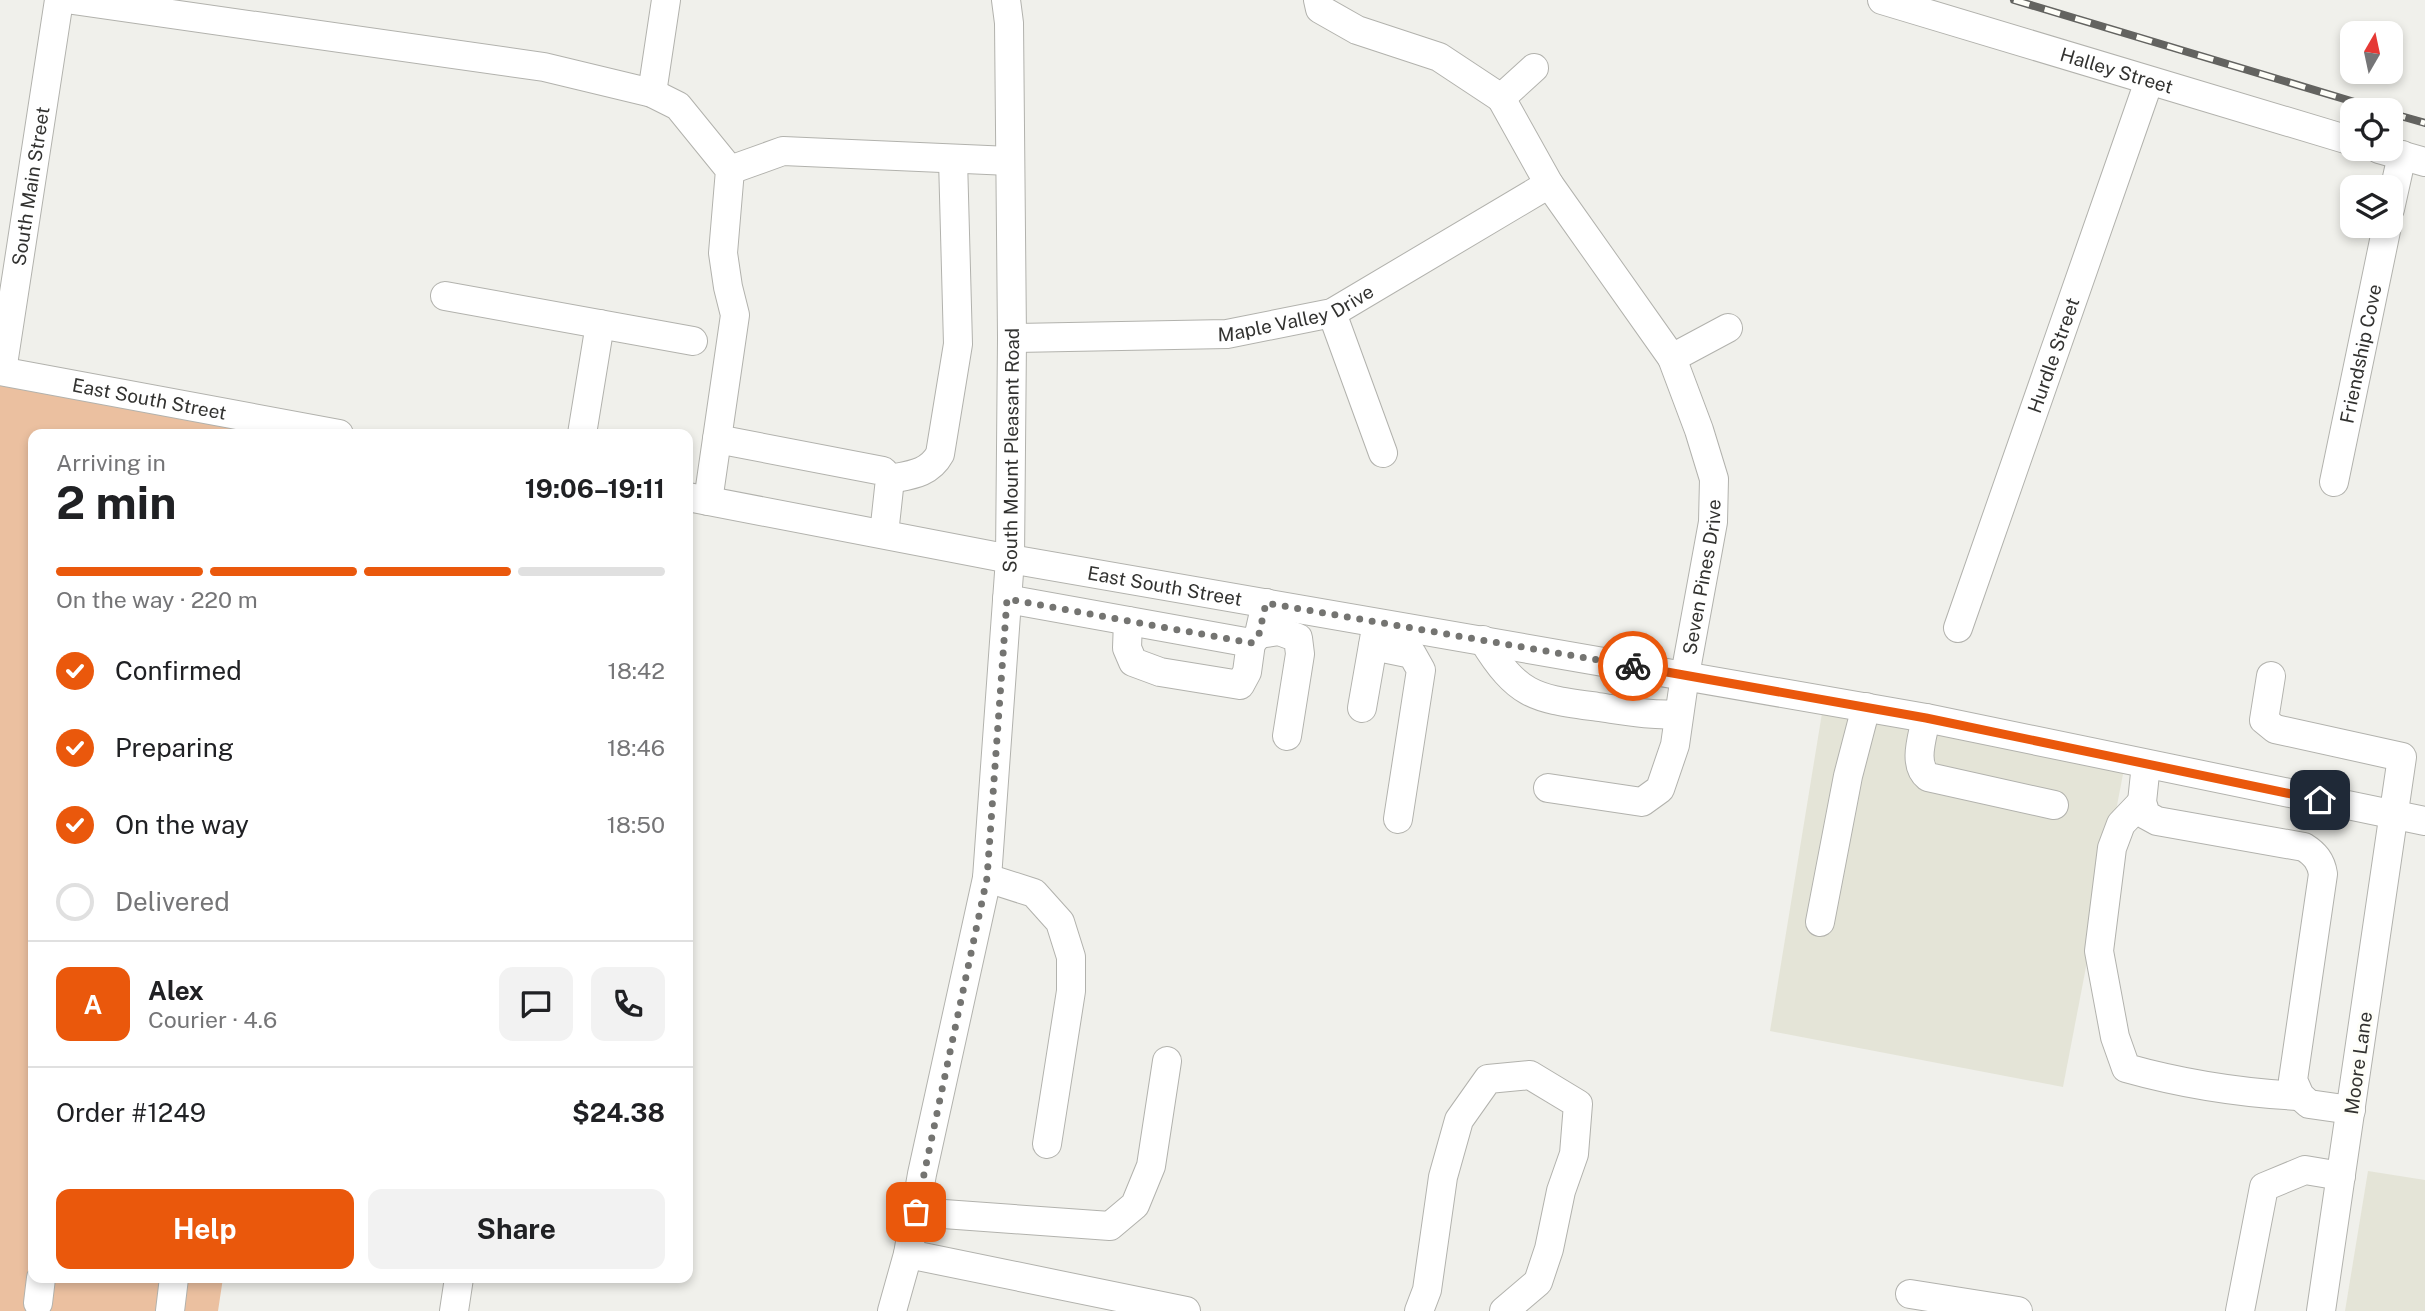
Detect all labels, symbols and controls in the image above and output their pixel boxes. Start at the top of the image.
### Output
north arrow [2340,21,2403,84]
map controls [2340,21,2403,238]
street label: Halley Street [2058,43,2176,98]
button: locate [2340,98,2403,161]
street label: South Main Street [7,105,53,267]
button: layers [2340,175,2403,238]
street label: Maple Valley Drive [1217,280,1377,345]
street label: Friendship Cove [2335,282,2386,425]
street label: Hurdle Street [2023,295,2084,416]
street label: South Mount Pleasant Road [998,328,1023,574]
street label: East South Street [70,374,228,424]
text: Arriving in [56,449,166,476]
text: 19:06–19:11 [525,473,665,504]
text: 2 min [56,475,176,529]
street label: Seven Pines Drive [1678,499,1725,656]
street label: East South Street [1086,562,1244,610]
text: On the way · 220 m [56,586,258,613]
courier [1598,631,1668,701]
icon: bike [1614,647,1652,685]
icon: check [56,652,94,690]
text: Confirmed [115,655,242,686]
text: 18:42 [608,657,665,684]
icon: check [56,729,94,767]
text: Preparing [115,732,234,763]
text: 18:46 [607,734,665,761]
pin [2290,770,2350,830]
icon: home [2301,781,2339,819]
icon: check [56,806,94,844]
text: On the way [115,809,249,840]
text: 18:50 [607,811,665,838]
text: Delivered [115,886,230,917]
button: chat [499,967,573,1041]
button: phone [591,967,665,1041]
text: Alex [148,975,204,1006]
text: A [84,989,102,1020]
text: Courier · 4.6 [148,1006,277,1033]
street label: Moore Lane [2340,1010,2376,1116]
text: Order #1249 [56,1097,206,1128]
text: $24.38 [572,1097,665,1128]
pin [886,1182,946,1242]
button: Help [56,1189,354,1269]
button: Share [368,1189,665,1269]
icon: bag [897,1193,935,1231]

